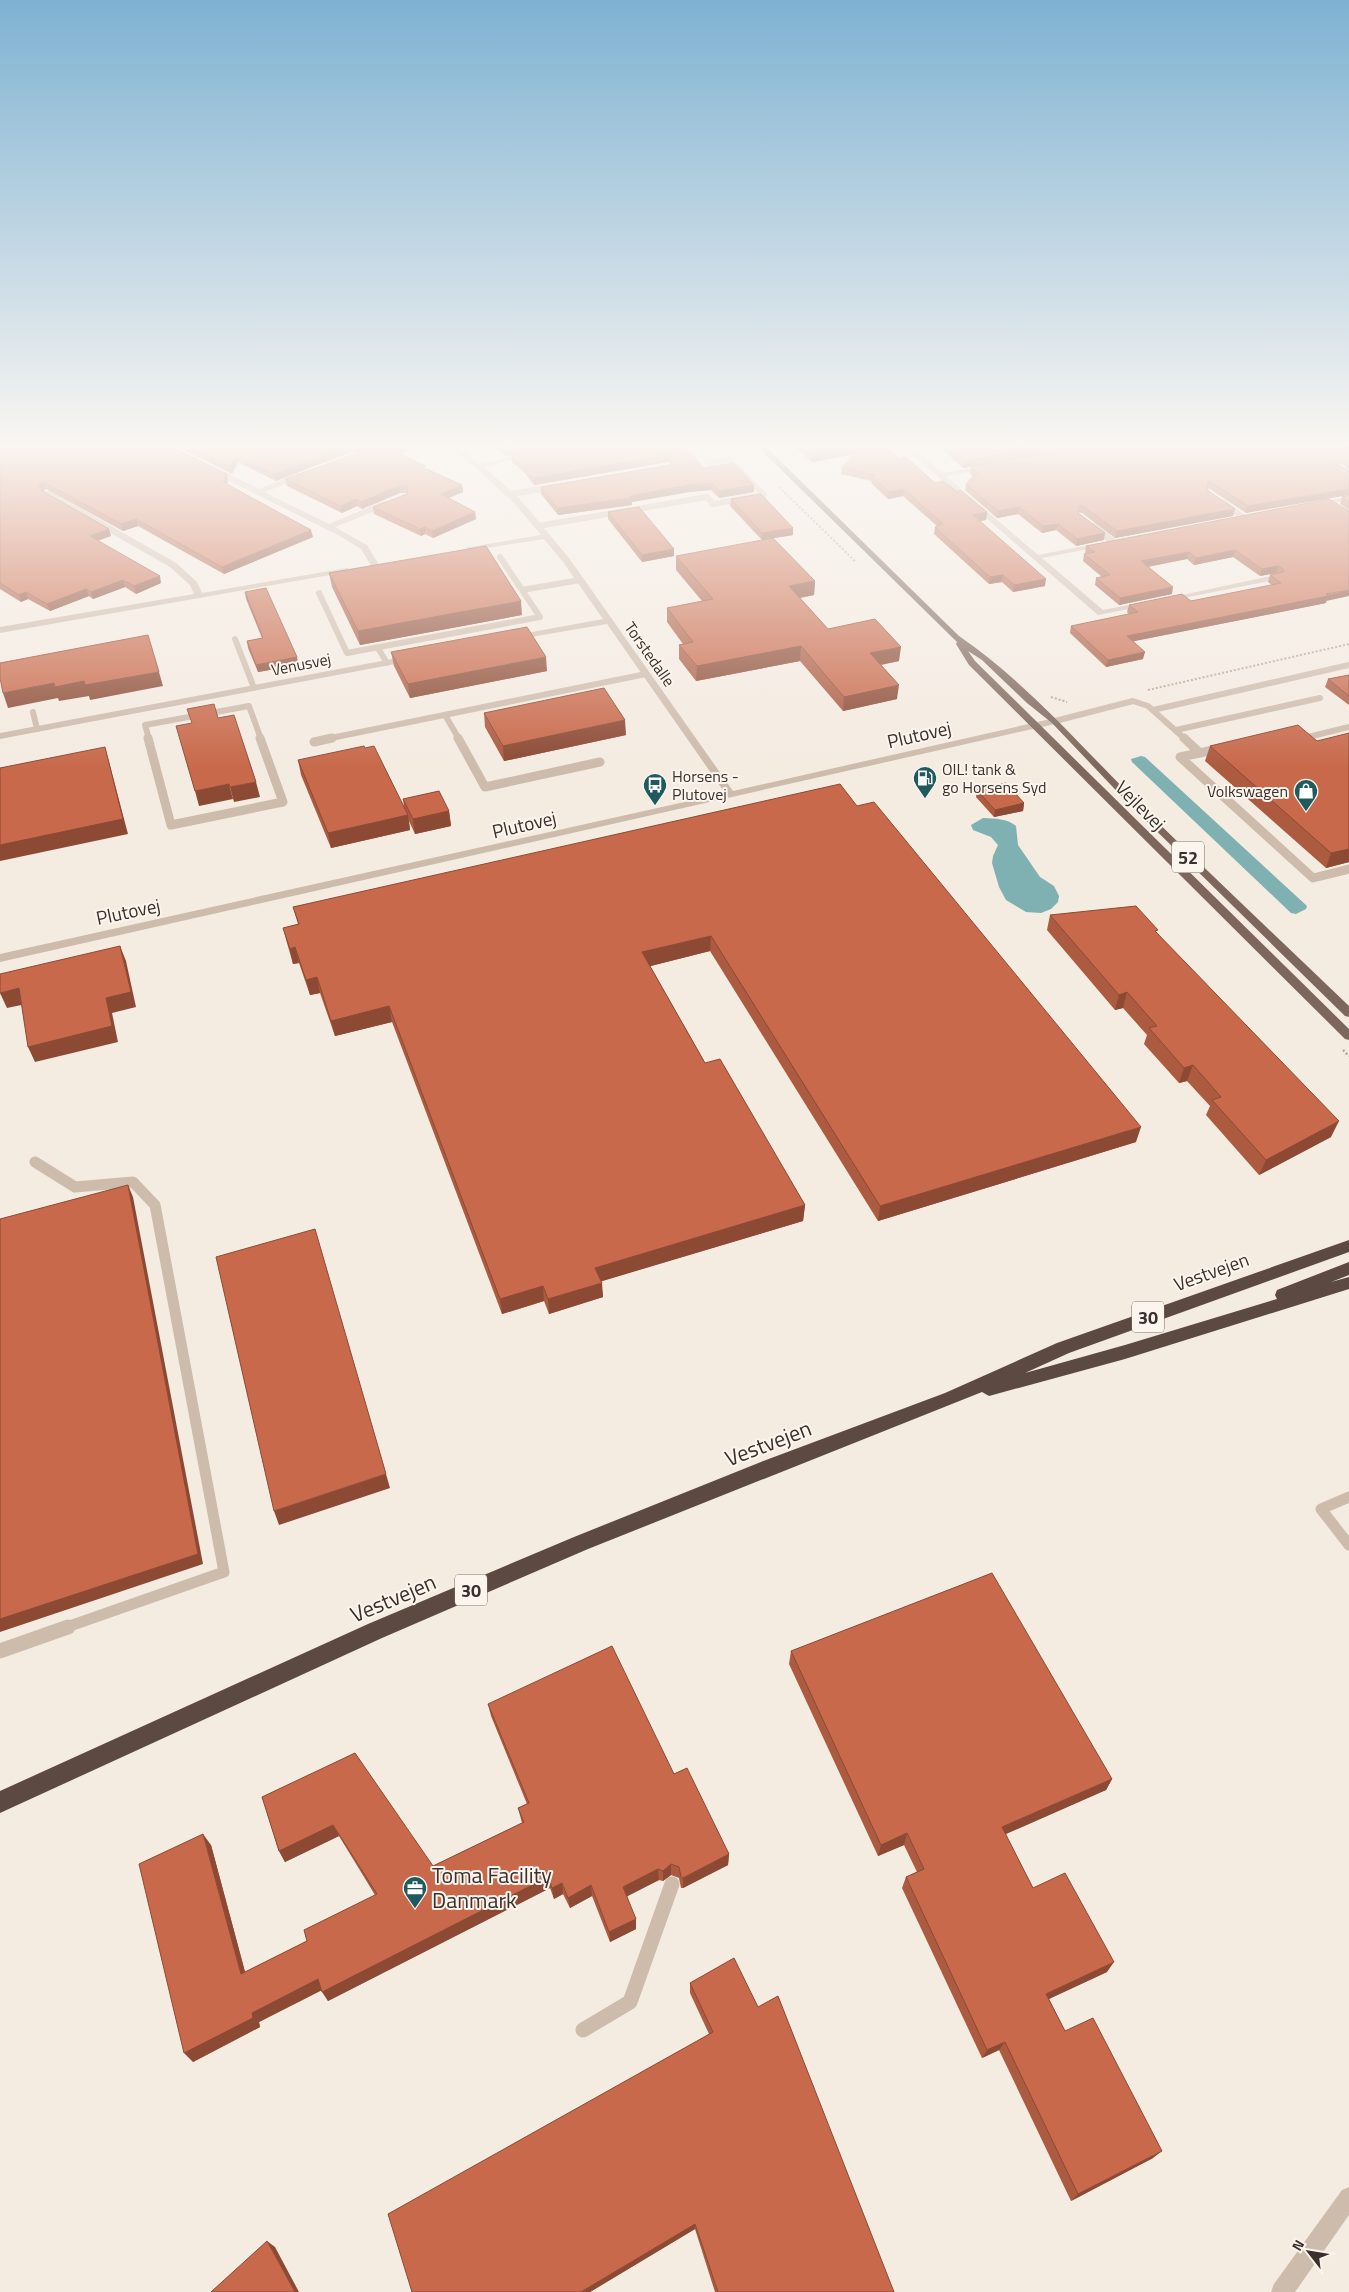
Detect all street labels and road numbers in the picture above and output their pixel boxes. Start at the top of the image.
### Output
street label: Torstedalle [619,617,681,691]
street label: Venusvej [269,646,333,682]
street label: Plutovej [884,713,954,755]
street label: Vejlevej [1109,773,1173,837]
street label: Plutovej [489,803,559,845]
road number: 52 [1172,842,1204,872]
street label: Plutovej [93,890,163,932]
street label: Vestvejen [1169,1244,1253,1298]
road number: 30 [1132,1301,1164,1332]
street label: Vestvejen [720,1411,816,1475]
street label: Vestvejen [345,1565,441,1631]
road number: 30 [455,1574,487,1606]

